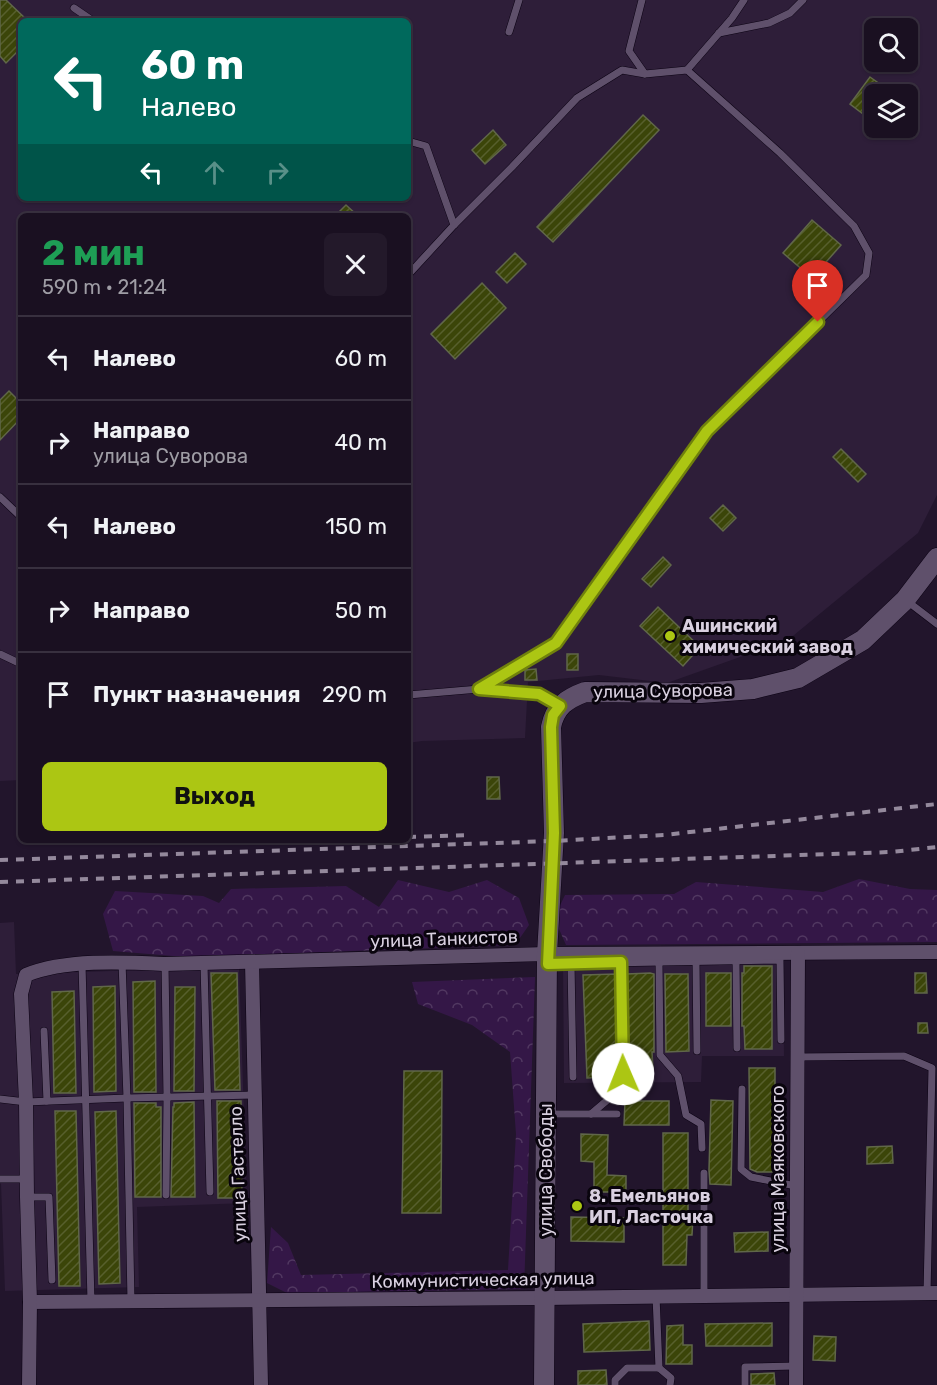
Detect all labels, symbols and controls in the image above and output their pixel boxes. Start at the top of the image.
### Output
map controls [864,18,918,138]
button: search [864,18,918,72]
text: 60 m [141,40,244,90]
icon: left [42,42,120,120]
button: layers [864,84,918,138]
text: Налево [141,91,237,123]
icon: left [135,156,168,189]
icon: ahead [198,156,231,189]
icon: right [261,156,294,189]
text: 2 мин [42,231,145,274]
button: close [324,233,387,296]
pin [792,260,843,322]
icon: arrive [801,269,834,302]
text: 590 m · 21:24 [42,275,167,299]
icon: left [42,342,75,375]
text: Налево [93,345,176,372]
text: 60 m [335,345,387,372]
text: Направо [93,417,190,444]
icon: right [42,426,75,459]
text: 40 m [334,429,387,456]
text: улица Суворова [93,444,248,468]
icon: left [42,510,75,543]
text: Налево [93,513,176,540]
text: 150 m [326,513,387,540]
icon: right [42,594,75,627]
text: Направо [93,597,190,624]
text: 50 m [335,597,387,624]
place label: Ашинский химический завод [682,615,853,658]
marker: Ашинский химический завод [663,629,677,643]
icon: arrive [42,678,75,711]
street label: улица Суворова [593,679,733,703]
text: Пункт назначения [93,681,301,708]
text: 290 m [322,681,387,708]
button: Выход [42,762,387,831]
street label: улица Танкистов [370,925,518,953]
position arrow [591,1042,655,1106]
street label: улица Маяковского [767,1085,789,1253]
street label: улица Свободы [535,1104,557,1236]
street label: улица Гастелло [225,1106,251,1242]
place label: 8. Емельянов ИП, Ласточка [589,1185,713,1228]
marker: 8. Емельянов ИП, Ласточка [570,1199,584,1213]
street label: Коммунистическая улица [371,1267,595,1293]

